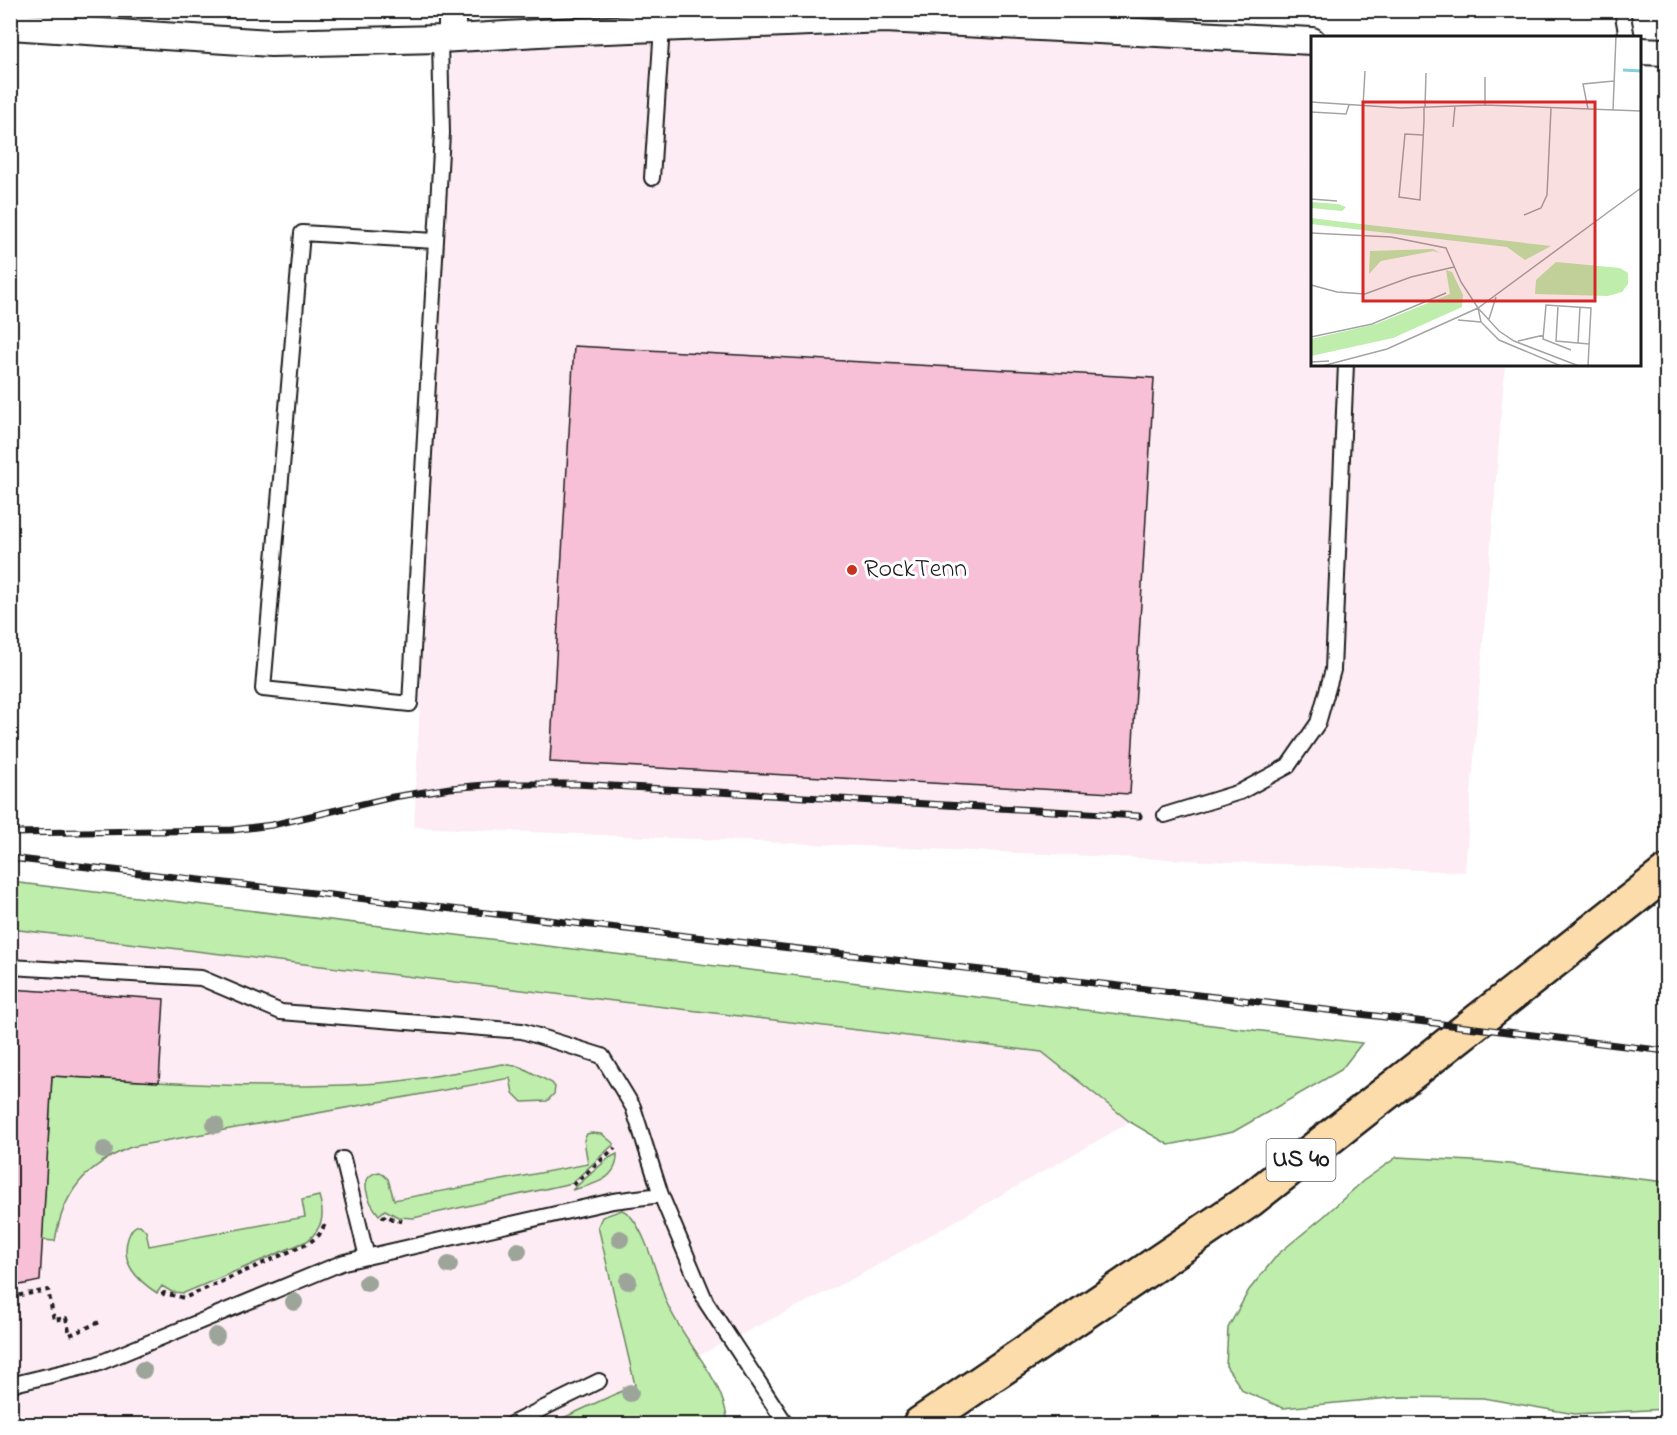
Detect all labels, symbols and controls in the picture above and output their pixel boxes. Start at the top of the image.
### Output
inset map [1311,36,1641,366]
place label: RockTenn [864,551,967,589]
marker: RockTenn [845,563,859,577]
road number: US 40 [1266,1139,1336,1181]

